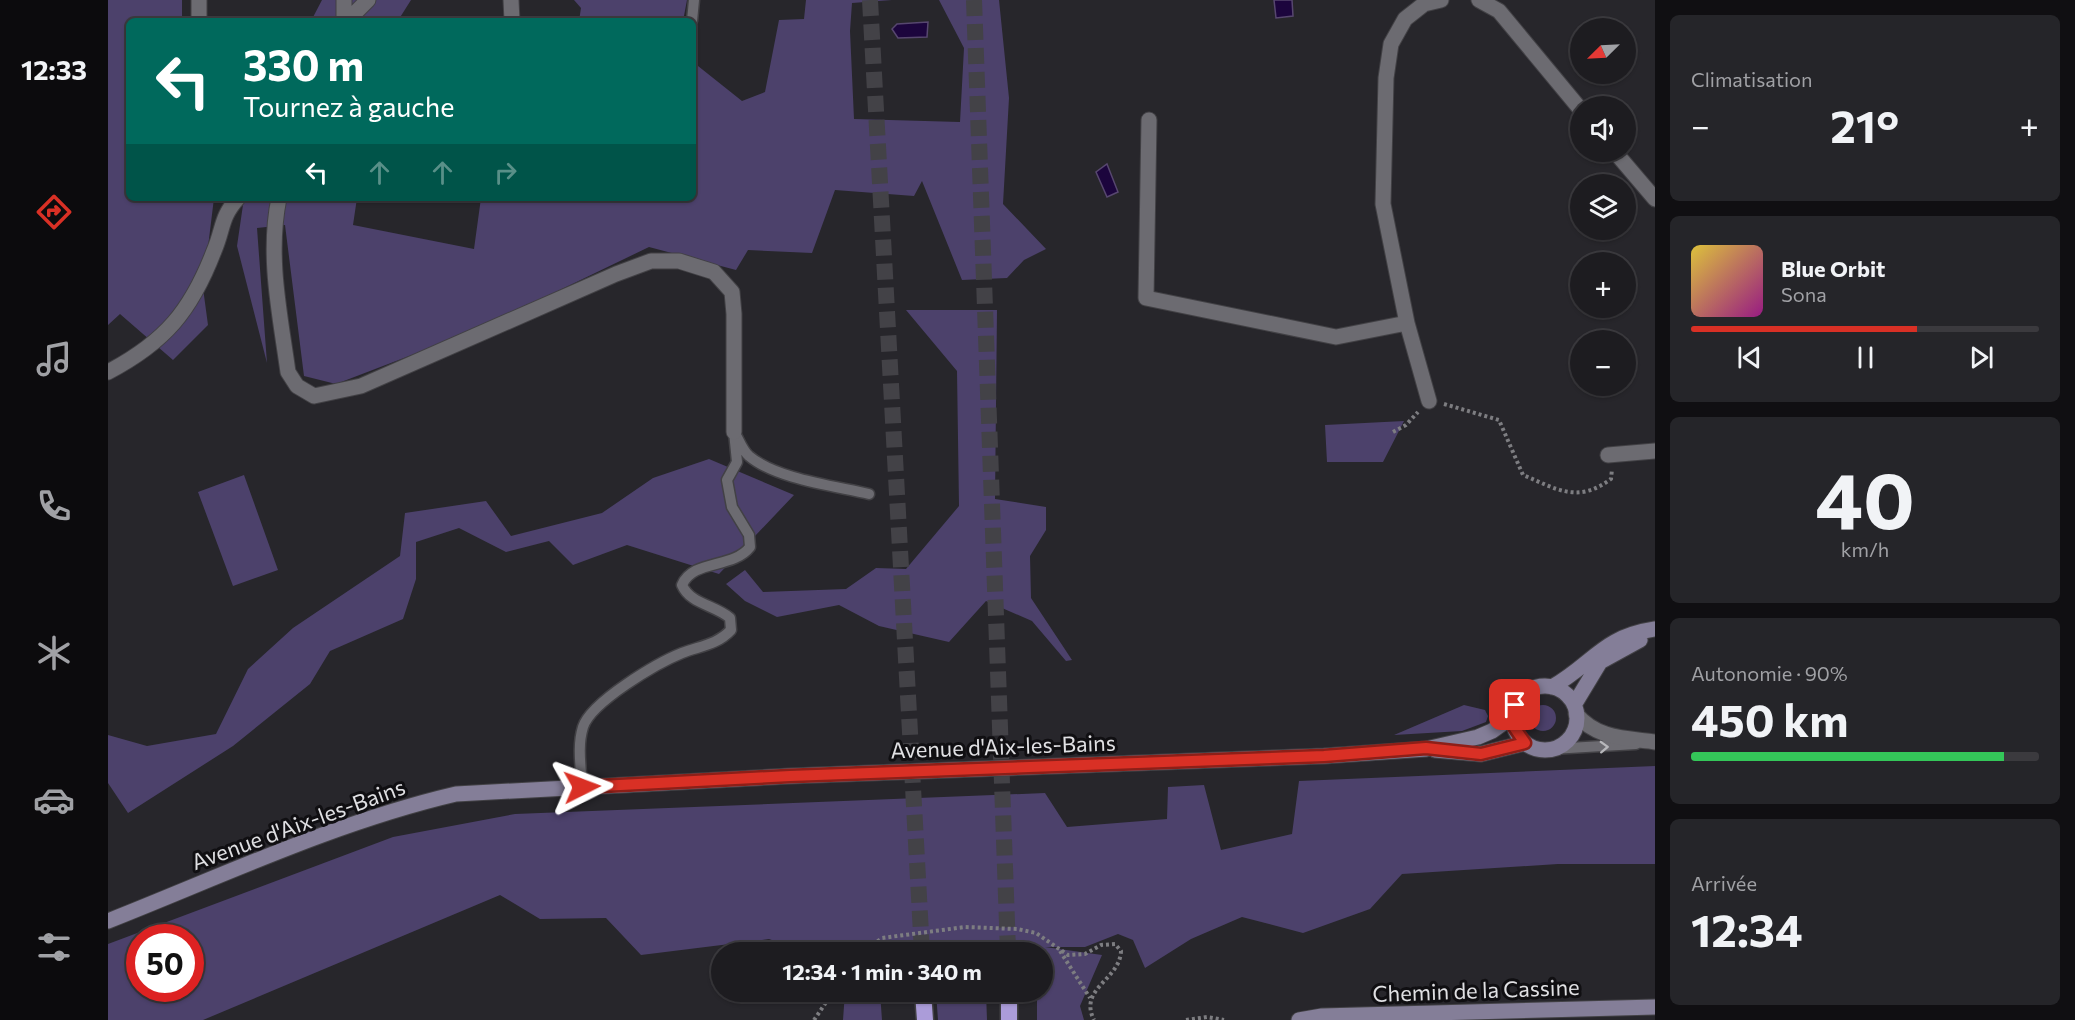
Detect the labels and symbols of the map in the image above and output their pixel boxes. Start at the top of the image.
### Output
north arrow [1570,18,1636,84]
pin [1489,679,1540,730]
street label: Avenue d'Aix-les-Bains [890,729,1116,763]
one-way arrow [1599,741,1608,754]
position arrow [550,755,614,819]
street label: Avenue d'Aix-les-Bains [187,773,409,875]
speed limit sign: 50 [126,924,204,1002]
street label: Chemin de la Cassine [1372,973,1580,1007]

